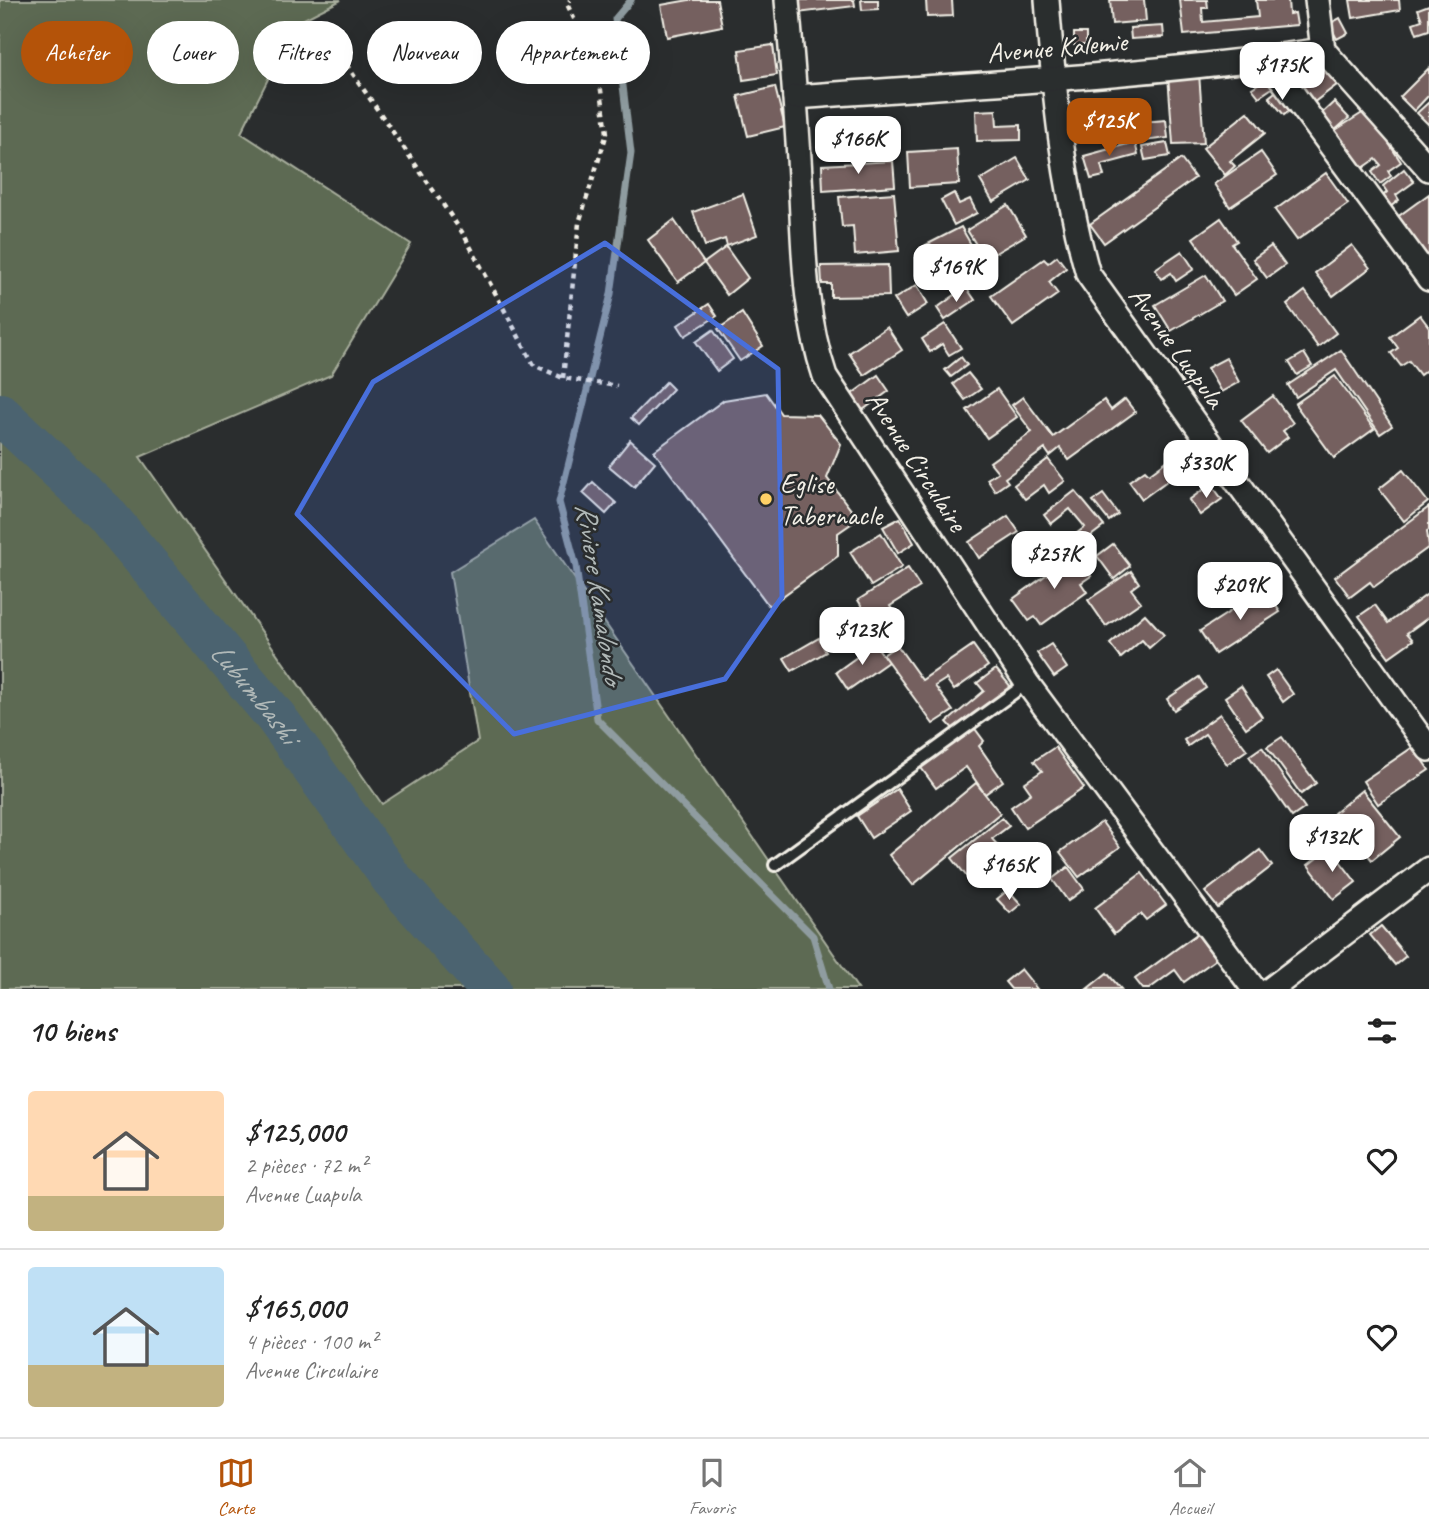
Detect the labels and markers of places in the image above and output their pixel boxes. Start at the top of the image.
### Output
pin: $175K [1233,42,1331,102]
pin: $125K [1060,99,1158,158]
pin: $166K [809,116,907,176]
pin: $169K [907,244,1005,304]
pin: $330K [1157,440,1255,500]
place label: Eglise Tabernacle [780,466,884,533]
marker: Eglise Tabernacle [758,491,774,507]
pin: $257K [1005,532,1103,591]
pin: $209K [1191,562,1289,622]
pin: $123K [813,608,911,667]
pin: $132K [1283,814,1381,874]
pin: $165K [960,842,1058,902]

